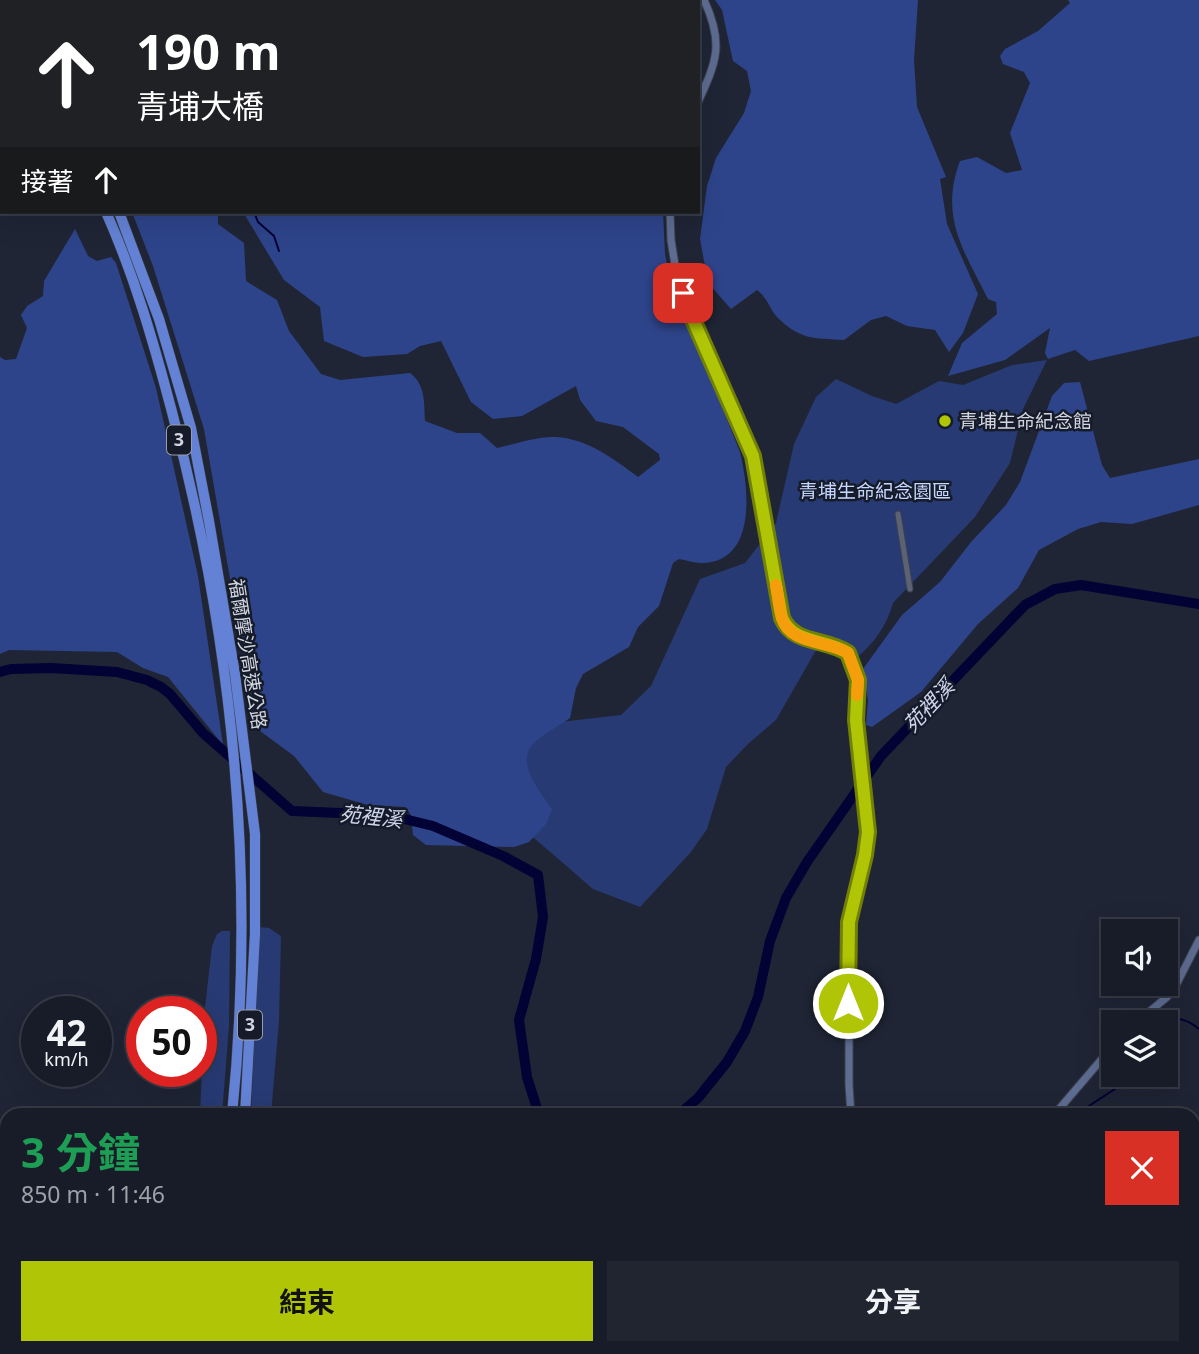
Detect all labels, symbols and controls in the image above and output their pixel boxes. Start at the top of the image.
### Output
text: 190 m [136,18,281,84]
icon: ahead [21,28,112,119]
text: 青埔大橋 [136,84,264,127]
icon: ahead [87,161,125,199]
text: 接著 [21,163,73,199]
pin [653,263,713,323]
icon: arrive [664,274,702,312]
place label: 青埔生命紀念館 [959,408,1092,434]
marker: 青埔生命紀念館 [937,413,953,429]
road number: 3 [167,426,191,454]
park label: 青埔生命紀念園區 [799,478,951,504]
street label: 福爾摩沙高速公路 [223,577,273,731]
water label: 苑裡溪 [897,671,962,738]
water label: 苑裡溪 [338,799,407,834]
map controls [1101,919,1178,1087]
button: sound [1101,919,1178,996]
position arrow [811,966,885,1040]
speed limit sign: 50 [126,996,217,1087]
text: 42 [46,1009,87,1056]
road number: 3 [238,1010,262,1040]
button: layers [1101,1010,1178,1087]
text: km/h [44,1047,89,1071]
text: 3 分鐘 [21,1123,140,1180]
button: close [1105,1131,1179,1205]
text: 850 m · 11:46 [21,1178,165,1210]
button: 結束 [21,1261,593,1341]
button: 分享 [607,1261,1179,1341]

